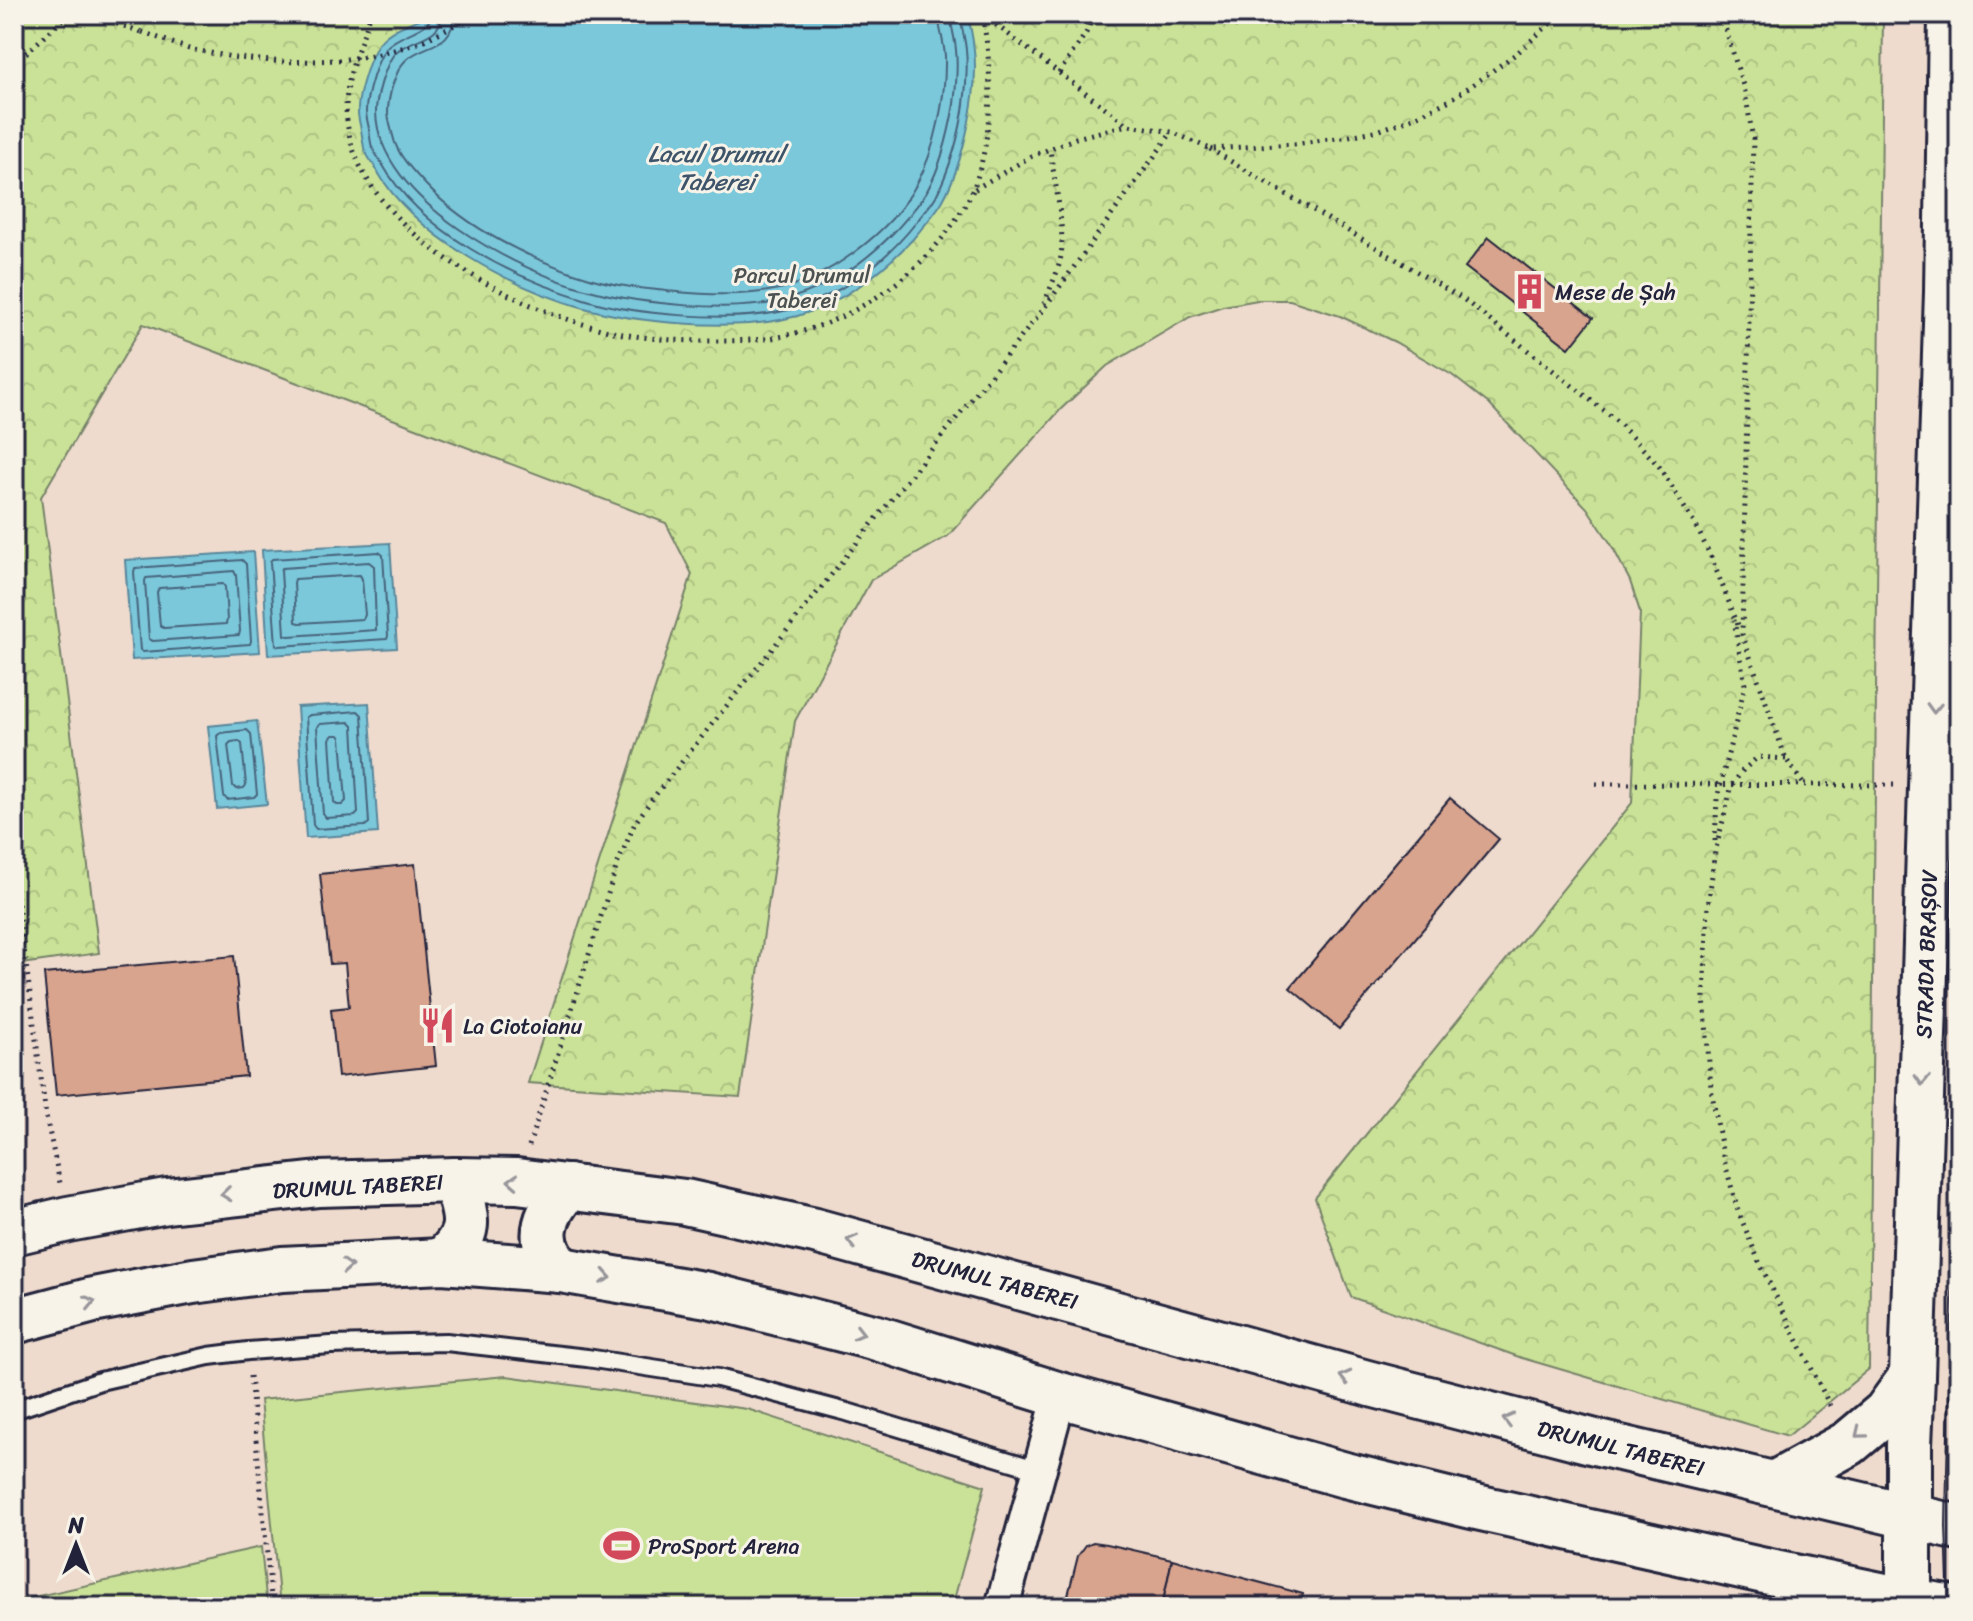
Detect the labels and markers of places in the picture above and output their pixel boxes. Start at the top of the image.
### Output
building icon: Mese de Șah [1510,273,1548,311]
place label: Mese de Șah [1555,273,1676,312]
restaurant icon: La Ciotoianu [418,1007,456,1045]
place label: La Ciotoianu [463,1007,582,1046]
sports icon: ProSport Arena [603,1527,641,1565]
place label: ProSport Arena [648,1527,800,1566]

